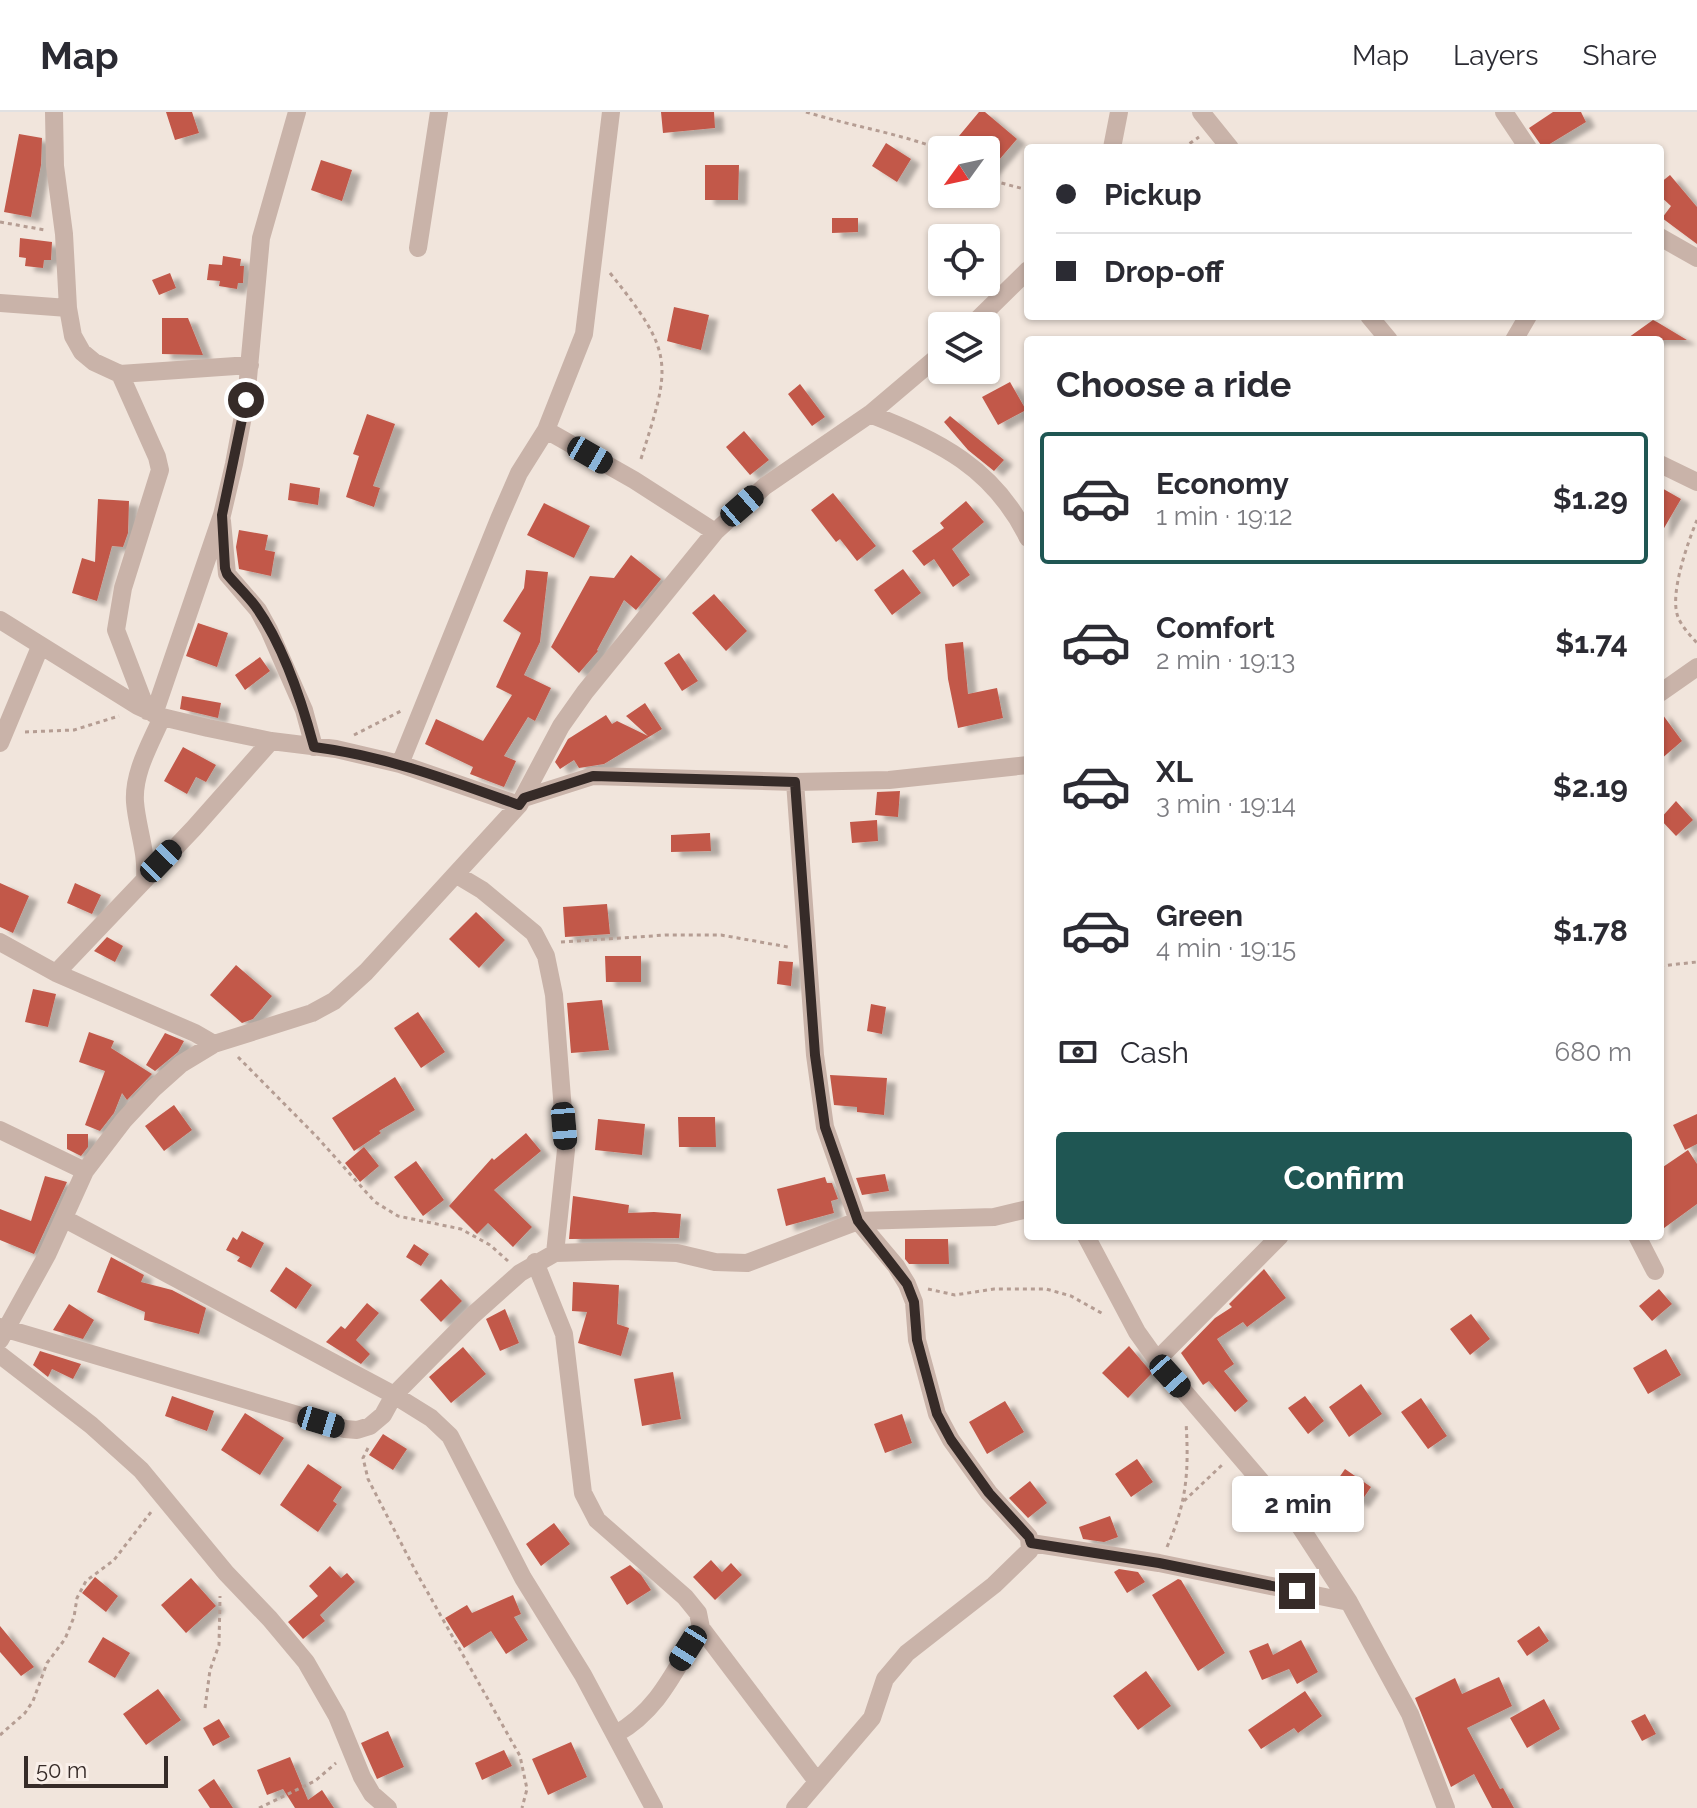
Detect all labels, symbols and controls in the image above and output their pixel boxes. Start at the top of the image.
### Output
text: Map [40,33,119,78]
text: Map [1352,39,1409,72]
text: Layers [1453,39,1539,72]
text: Share [1583,39,1657,72]
north arrow [928,136,1000,208]
map controls [928,136,1000,384]
text: Pickup [1104,177,1202,212]
button: locate [928,224,1000,296]
text: Drop-off [1104,254,1224,289]
button: layers [928,312,1000,384]
text: Choose a ride [1056,363,1291,405]
route start [228,382,264,418]
car [563,433,617,477]
icon: car [1060,462,1132,534]
text: Economy [1156,466,1289,501]
car [716,481,768,531]
text: $1.29 [1553,481,1628,516]
text: 1 min · 19:12 [1156,501,1293,531]
icon: car [1060,606,1132,678]
text: Comfort [1156,610,1275,645]
text: $1.74 [1555,625,1628,660]
text: 2 min · 19:13 [1156,645,1295,675]
icon: car [1060,750,1132,822]
text: XL [1156,754,1193,789]
text: $2.19 [1553,769,1628,804]
text: 3 min · 19:14 [1156,789,1296,819]
car [136,835,186,887]
icon: car [1060,894,1132,966]
text: Green [1156,898,1243,933]
text: $1.78 [1553,913,1628,948]
text: 4 min · 19:15 [1156,933,1296,963]
icon: cash [1056,1030,1100,1074]
text: Cash [1120,1035,1189,1070]
text: 680 m [1554,1037,1632,1067]
car [550,1101,578,1151]
button: Confirm [1056,1132,1632,1224]
car [1145,1350,1195,1402]
car [295,1404,347,1440]
callout: 2 min [1231,1475,1363,1531]
text: 2 min [1264,1489,1332,1519]
route end [1279,1573,1315,1609]
car [665,1621,711,1675]
scale bar [24,1752,168,1788]
text: 50 m [36,1757,87,1783]

